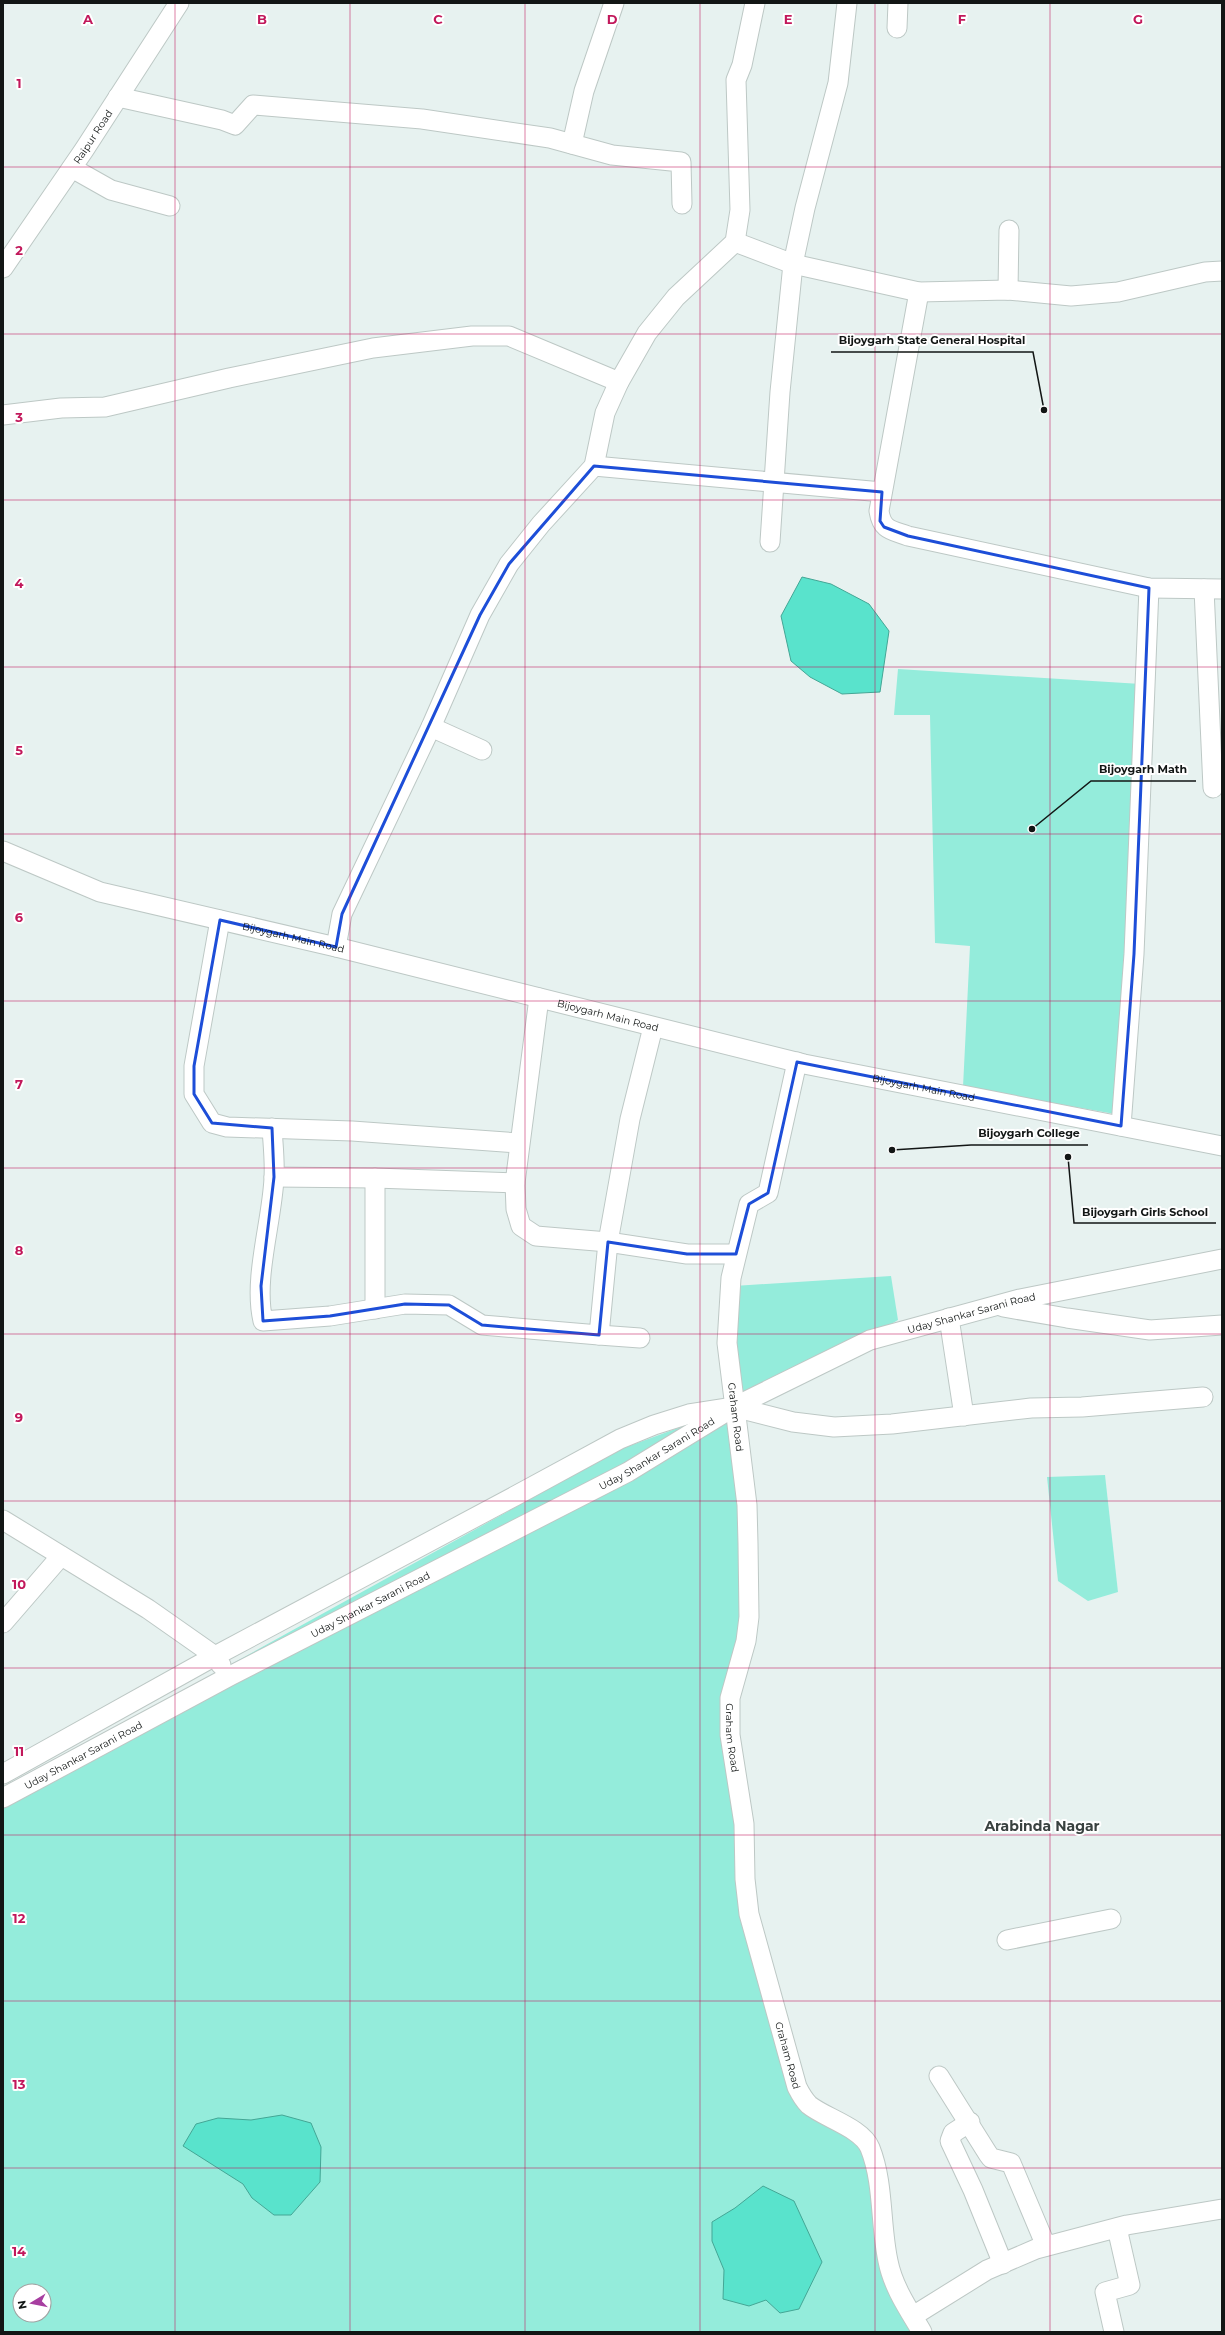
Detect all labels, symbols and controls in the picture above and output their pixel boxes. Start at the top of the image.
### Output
text: A [82,11,94,27]
text: B [257,11,267,27]
text: C [433,11,443,27]
text: D [607,11,618,27]
text: E [784,11,793,27]
text: F [958,11,966,27]
text: G [1133,11,1143,27]
text: 1 [16,75,22,91]
street label: Raipur Road [70,107,115,166]
text: 2 [15,242,23,258]
callout: Bijoygarh State General Hospital [831,329,1033,352]
text: Bijoygarh State General Hospital [839,333,1025,347]
text: 3 [14,409,23,425]
text: 4 [15,575,24,591]
text: 5 [15,742,23,758]
callout: Bijoygarh Math [1091,758,1196,781]
text: Bijoygarh Math [1099,762,1187,776]
text: 6 [15,909,24,925]
street label: Bijoygarh Main Road [241,919,346,956]
street label: Bijoygarh Main Road [556,997,660,1034]
street label: Bijoygarh Main Road [871,1072,976,1104]
text: 7 [15,1076,23,1092]
callout: Bijoygarh College [971,1122,1088,1145]
text: Bijoygarh College [978,1126,1080,1140]
callout: Bijoygarh Girls School [1074,1200,1216,1223]
text: Bijoygarh Girls School [1082,1205,1208,1219]
text: 8 [15,1242,24,1258]
street label: Uday Shankar Sarani Road [906,1290,1037,1336]
street label: Graham Road [725,1382,746,1452]
text: 9 [15,1409,23,1425]
street label: Uday Shankar Sarani Road [597,1414,717,1493]
street label: Uday Shankar Sarani Road [308,1569,432,1641]
text: 10 [12,1576,26,1592]
street label: Graham Road [723,1703,742,1773]
street label: Uday Shankar Sarani Road [22,1718,145,1792]
text: 11 [14,1743,24,1759]
district label: Arabinda Nagar [983,1817,1100,1835]
text: 12 [13,1910,26,1926]
street label: Graham Road [772,2020,803,2091]
text: 13 [13,2076,26,2092]
text: 14 [12,2243,26,2259]
north arrow [12,2283,52,2323]
text: N [14,2299,30,2310]

